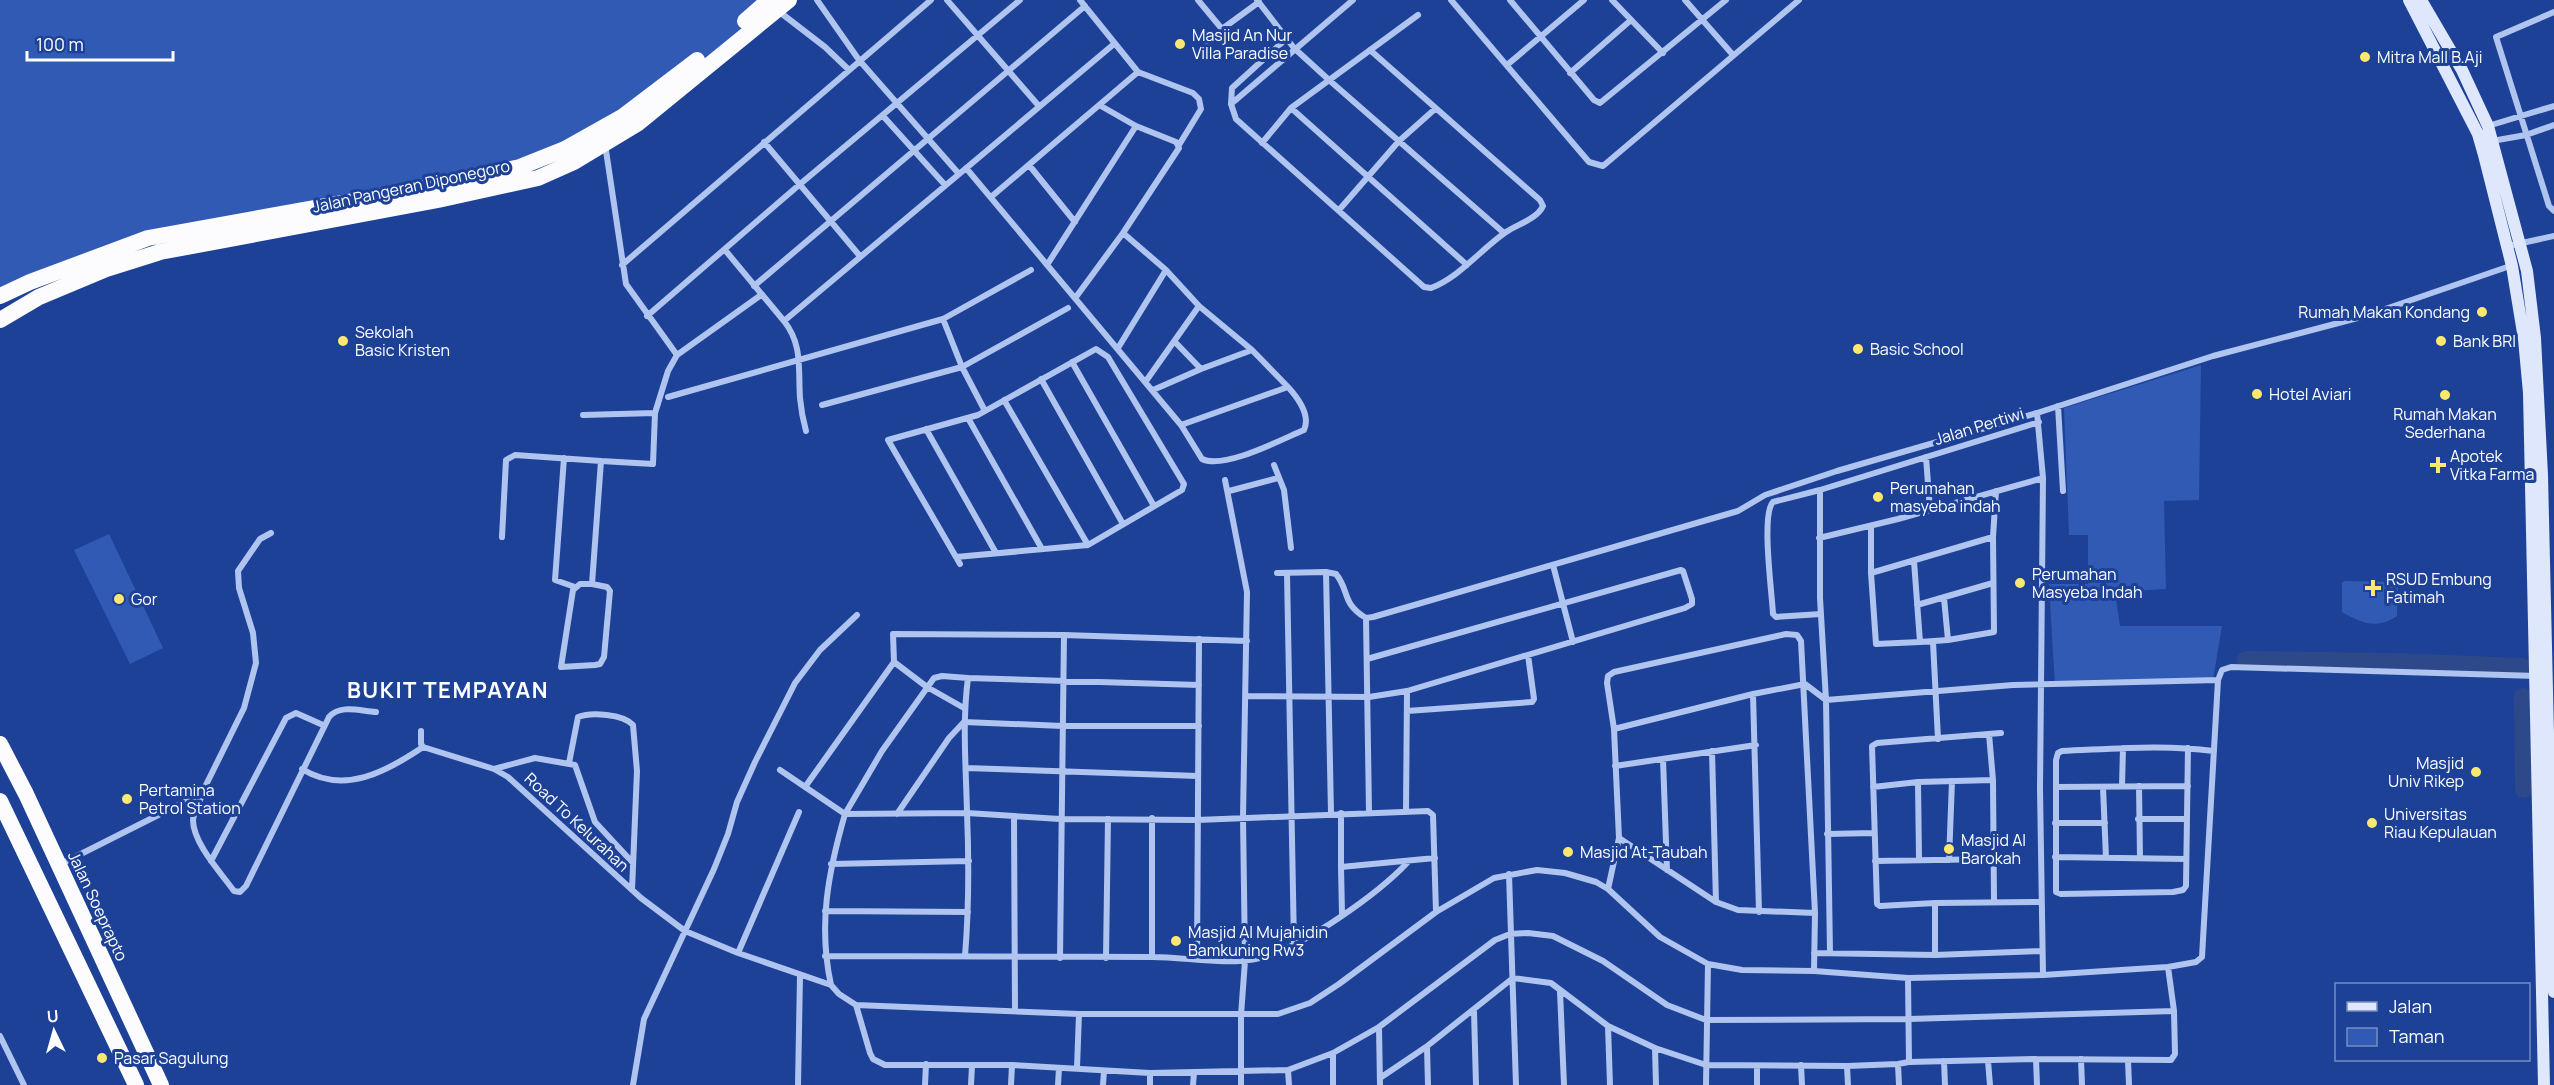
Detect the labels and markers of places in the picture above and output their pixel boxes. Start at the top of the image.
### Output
place label: Masjid An Nur Villa Paradise [1192,24,1292,64]
marker: Masjid An Nur Villa Paradise [1173,37,1187,51]
place label: Mitra Mall B.Aji [2377,46,2482,68]
marker: Mitra Mall B.Aji [2358,50,2372,64]
place label: Rumah Makan Kondang [2298,301,2470,323]
marker: Rumah Makan Kondang [2475,305,2489,319]
place label: Sekolah Basic Kristen [355,321,450,361]
place label: Bank BRI [2453,330,2516,352]
marker: Sekolah Basic Kristen [336,334,350,348]
marker: Bank BRI [2434,334,2448,348]
place label: Basic School [1870,338,1964,360]
marker: Basic School [1851,342,1865,356]
place label: Hotel Aviari [2269,383,2352,405]
marker: Hotel Aviari [2250,387,2264,401]
marker: Rumah Makan Sederhana [2438,388,2452,402]
place label: Rumah Makan Sederhana [2393,403,2497,443]
place label: Apotek Vitka Farma [2450,445,2534,485]
marker: Apotek Vitka Farma [2431,458,2445,472]
place label: Perumahan masyeba indah [1890,477,2001,517]
marker: Perumahan masyeba indah [1871,490,1885,504]
place label: Perumahan Masyeba Indah [2032,563,2143,603]
place label: RSUD Embung Fatimah [2386,568,2492,608]
marker: Perumahan Masyeba Indah [2013,576,2027,590]
marker: RSUD Embung Fatimah [2364,579,2382,597]
place label: Gor [131,588,158,610]
marker: Gor [112,592,126,606]
place label: Masjid Univ Rikep [2388,752,2464,792]
marker: Masjid Univ Rikep [2469,765,2483,779]
place label: Pertamina Petrol Station [139,779,241,819]
marker: Pertamina Petrol Station [120,792,134,806]
place label: Universitas Riau Kepulauan [2384,803,2497,843]
marker: Universitas Riau Kepulauan [2365,816,2379,830]
place label: Masjid Al Barokah [1961,829,2026,869]
place label: Masjid At-Taubah [1580,841,1708,863]
marker: Masjid Al Barokah [1942,842,1956,856]
marker: Masjid At-Taubah [1561,845,1575,859]
place label: Masjid Al Mujahidin Bamkuning Rw3 [1188,921,1328,961]
marker: Masjid Al Mujahidin Bamkuning Rw3 [1169,934,1183,948]
place label: Pasar Sagulung [114,1047,228,1069]
marker: Pasar Sagulung [95,1051,109,1065]

